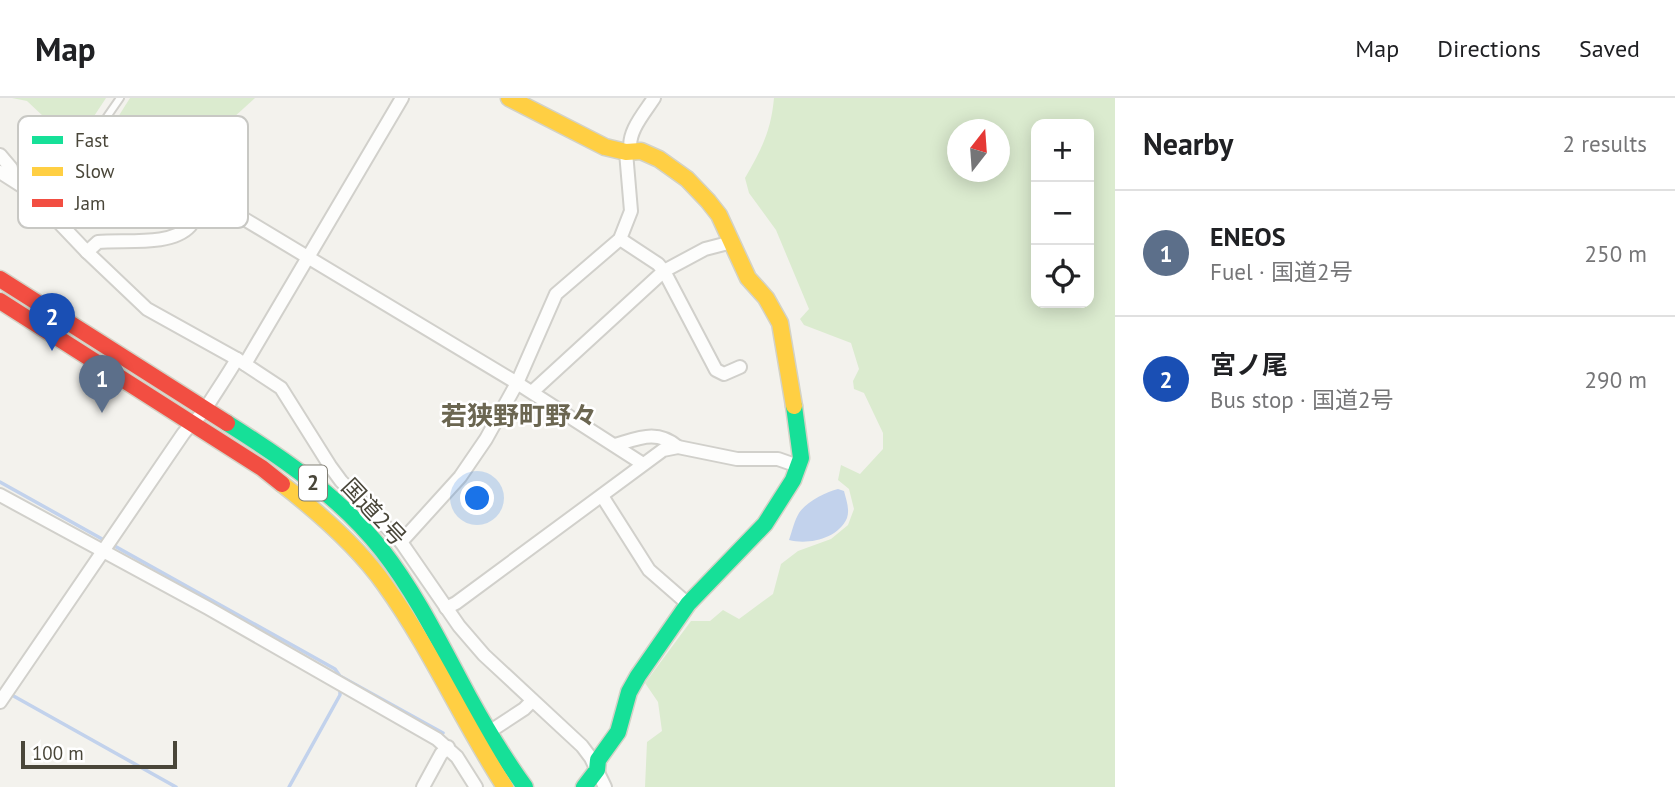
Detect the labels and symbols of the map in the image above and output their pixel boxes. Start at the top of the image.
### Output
legend [18,116,248,228]
north arrow [947,119,1010,182]
text: Fast [75,128,109,152]
text: Slow [75,159,115,183]
text: Jam [74,191,105,215]
pin: 2 [29,293,75,351]
pin: 1 [79,355,125,413]
district label: 若狭野町野々 [441,399,597,432]
road number: 2 [299,466,327,500]
street label: 国道2号 [336,472,413,551]
your location [460,481,494,515]
scale bar [21,738,177,770]

